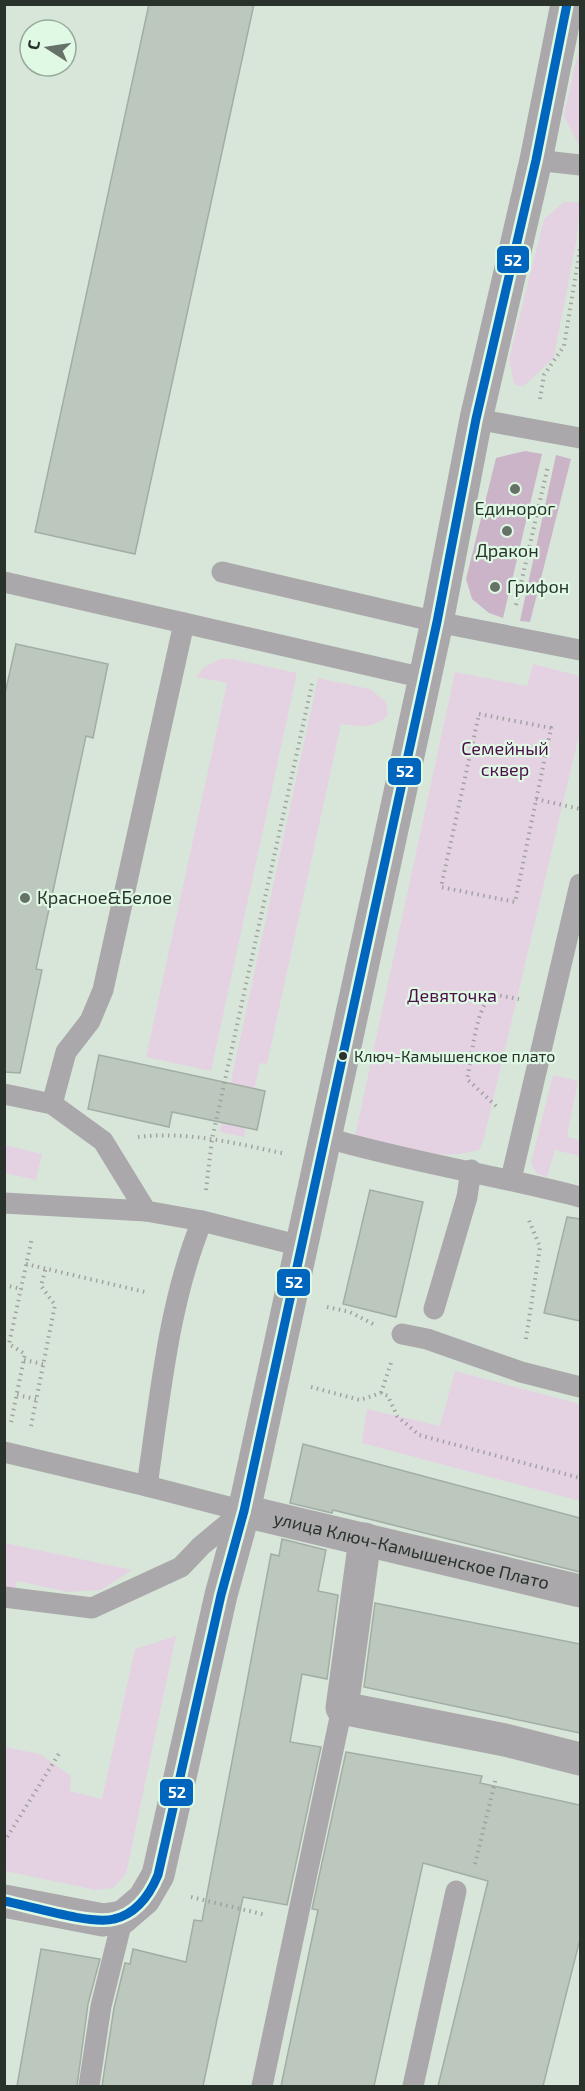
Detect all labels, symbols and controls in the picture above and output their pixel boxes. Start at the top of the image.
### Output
north arrow [18,18,78,78]
text: С [23,38,43,51]
line badge: 52 [496,245,530,274]
text: 52 [504,250,522,269]
marker: Единорог [508,482,522,496]
place label: Единорог [474,497,556,519]
marker: Дракон [500,524,514,538]
place label: Дракон [475,539,539,561]
place label: Грифон [507,575,569,597]
marker: Грифон [488,580,502,594]
park label: Семейный сквер [461,737,549,780]
line badge: 52 [387,757,422,786]
text: 52 [396,761,414,780]
place label: Красное&Белое [37,886,172,908]
marker: Красное&Белое [18,891,32,905]
park label: Девяточка [407,984,497,1006]
place label: Ключ-Камышенское плато [354,1046,555,1065]
marker: Ключ-Камышенское плато [337,1050,349,1062]
line badge: 52 [276,1268,311,1297]
text: 52 [285,1272,303,1291]
street label: улица Ключ-Камышенское Плато [271,1506,552,1593]
line badge: 52 [159,1778,194,1807]
text: 52 [168,1782,186,1801]

